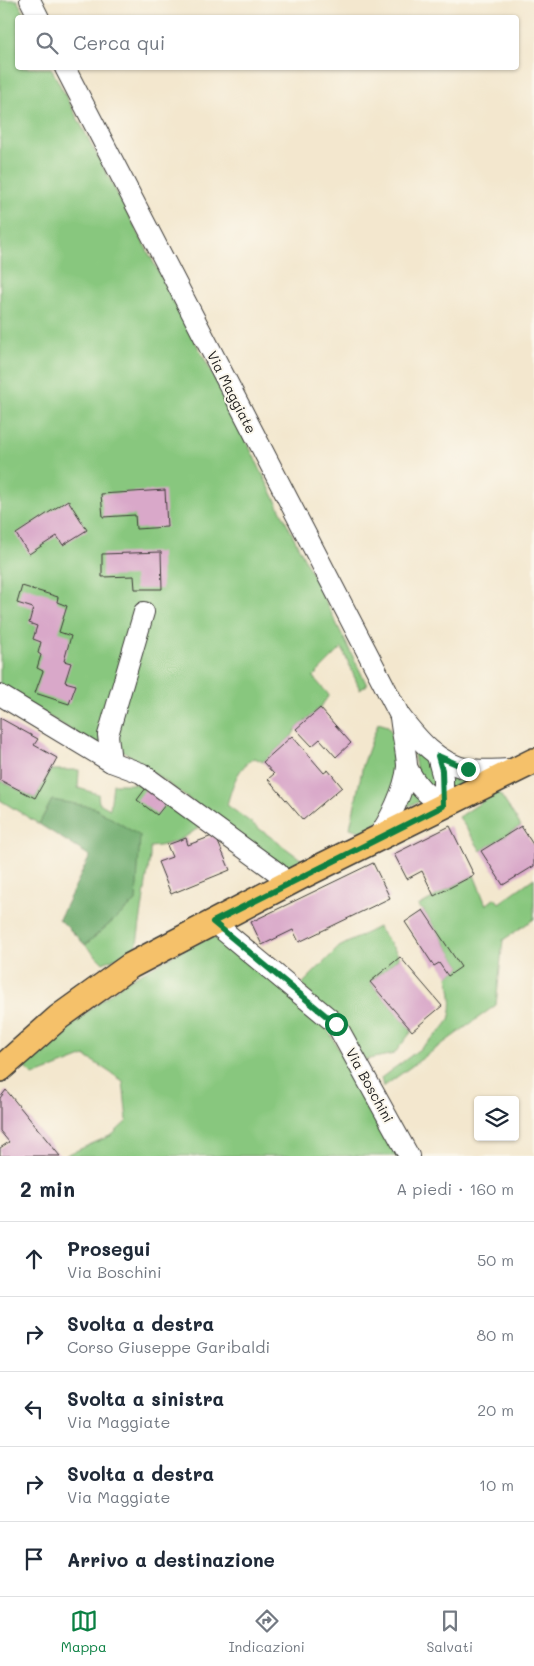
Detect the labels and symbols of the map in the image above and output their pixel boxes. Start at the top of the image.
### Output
street label: Via Maggiate [203,347,261,437]
route end [457,758,480,781]
route start [325,1013,348,1036]
street label: Via Boschini [342,1044,398,1126]

